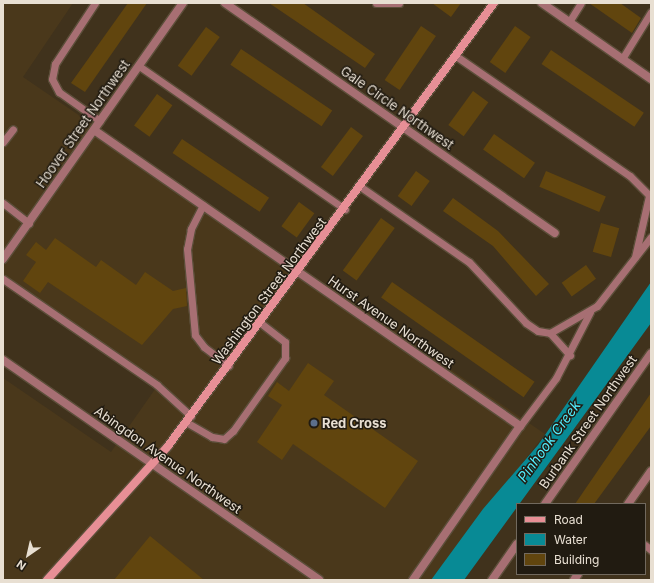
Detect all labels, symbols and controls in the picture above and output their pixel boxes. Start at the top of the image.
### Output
street label: Hoover Street Northwest [33,57,133,191]
street label: Gale Circle Northwest [338,63,456,153]
street label: Washington Street Northwest [209,214,329,368]
street label: Hurst Avenue Northwest [325,273,457,371]
street label: Burbank Street Northwest [536,352,640,492]
water label: Pinhook Creek [514,397,584,485]
street label: Abingdon Avenue Northwest [91,403,245,517]
place label: Red Cross [322,415,387,431]
marker: Red Cross [309,418,319,428]
legend [516,503,646,575]
text: Road [554,512,583,527]
text: Water [554,532,587,547]
north arrow [8,535,48,575]
text: Building [554,552,599,567]
text: N [14,557,29,573]

